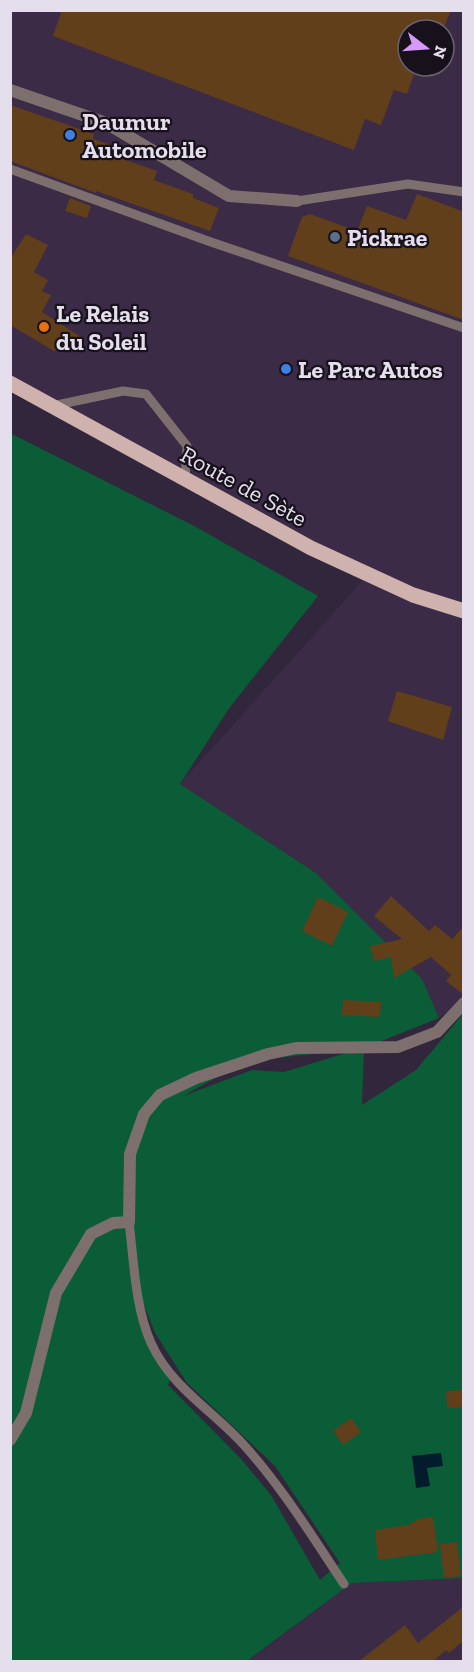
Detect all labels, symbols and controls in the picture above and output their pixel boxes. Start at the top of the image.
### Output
north arrow [396,18,456,78]
text: N [429,44,451,61]
place label: Daumur Automobile [82,107,207,164]
marker: Daumur Automobile [63,128,77,142]
place label: Pickrae [347,223,428,252]
marker: Pickrae [328,230,342,244]
place label: Le Relais du Soleil [56,299,149,356]
marker: Le Relais du Soleil [37,320,51,334]
place label: Le Parc Autos [298,355,443,384]
marker: Le Parc Autos [279,362,293,376]
street label: Route de Sète [176,439,312,533]

